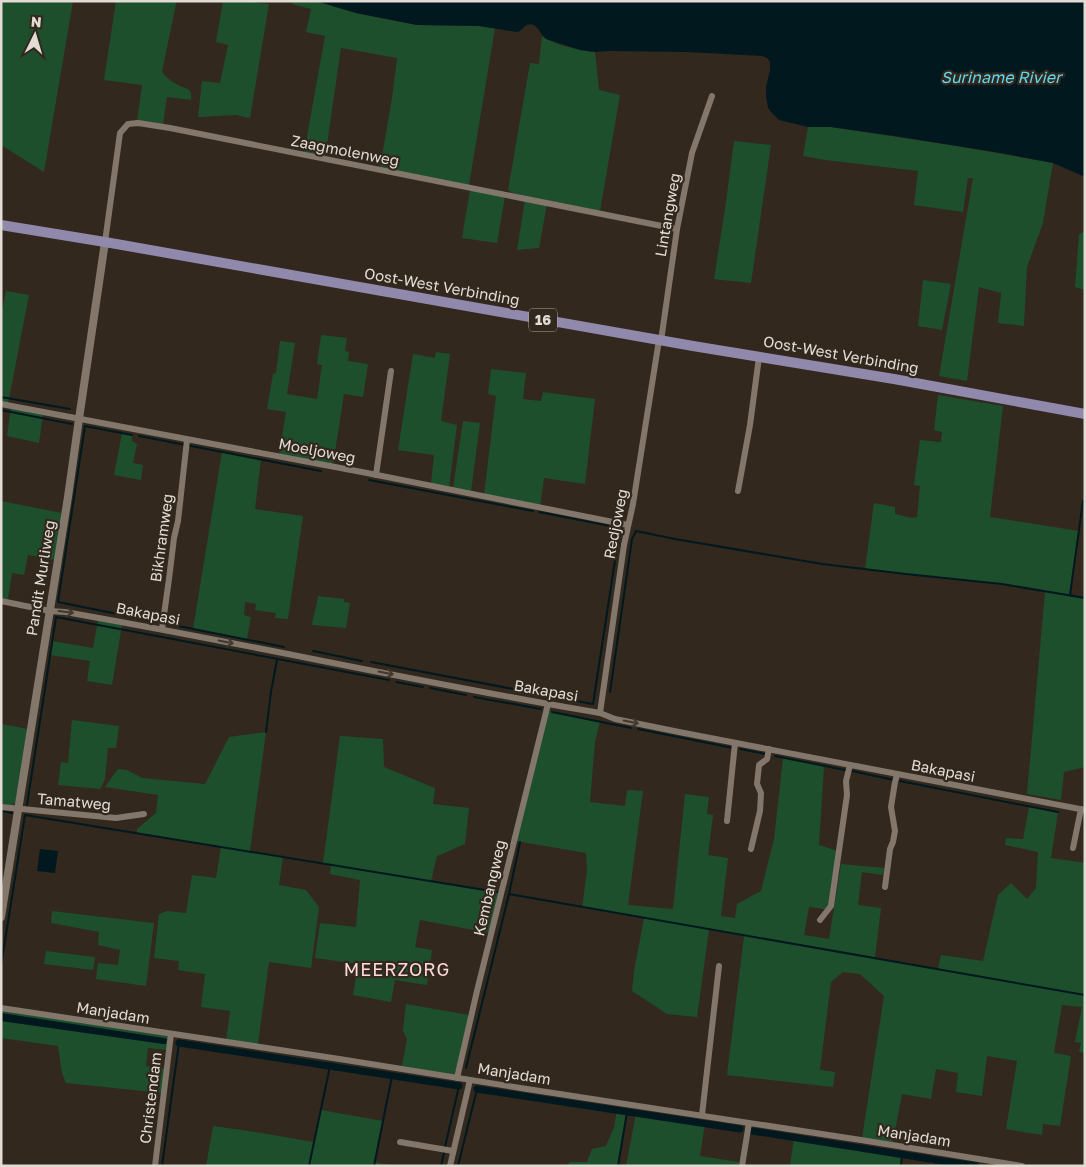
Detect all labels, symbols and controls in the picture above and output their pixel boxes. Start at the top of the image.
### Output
north arrow [10,10,60,60]
text: N [30,13,42,30]
water label: Suriname Rivier [941,67,1064,87]
street label: Zaagmolenweg [290,131,401,169]
street label: Lintangweg [651,172,683,258]
street label: Oost-West Verbinding [363,263,521,309]
road number: 16 [529,308,557,332]
street label: Oost-West Verbinding [762,331,920,377]
street label: Moeljoweg [277,434,357,466]
street label: Redjoweg [599,487,631,560]
street label: Bikhramweg [146,493,176,583]
street label: Pandit Murliweg [22,519,58,637]
street label: Bakapasi [115,598,182,628]
one-way arrow [58,608,74,618]
one-way arrow [218,638,234,647]
one-way arrow [377,669,393,678]
street label: Bakapasi [513,676,580,705]
one-way arrow [622,717,638,727]
street label: Bakapasi [910,755,977,785]
street label: Tamatweg [36,789,112,813]
street label: Kembangweg [469,838,509,938]
district label: MEERZORG [344,958,450,980]
street label: Manjadam [75,997,151,1027]
street label: Christendam [135,1051,165,1145]
street label: Manjadam [476,1058,552,1088]
street label: Manjadam [876,1120,952,1150]

